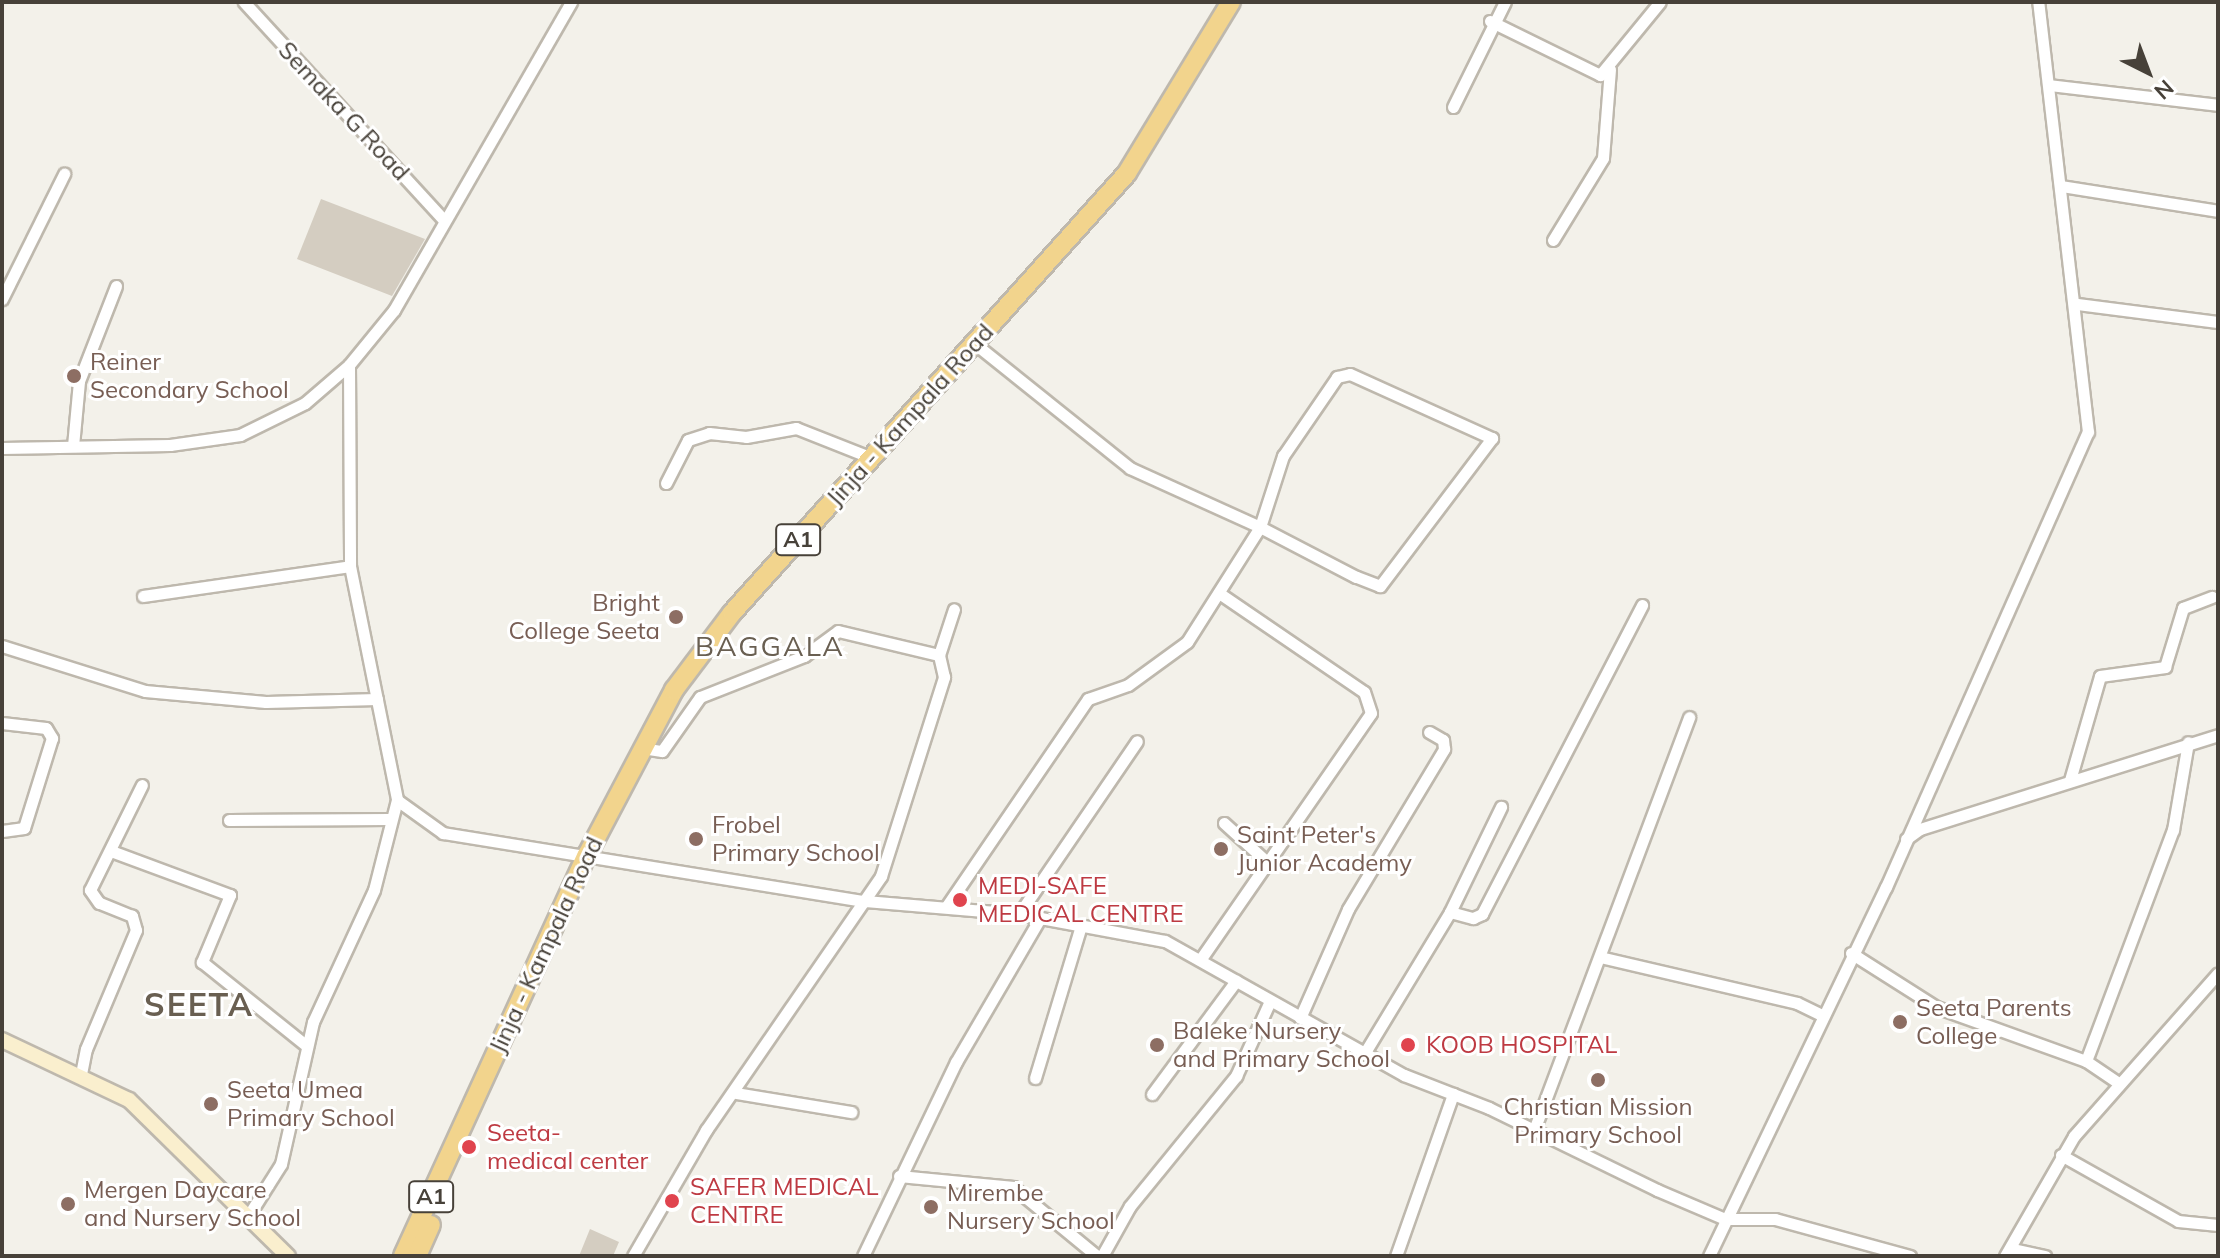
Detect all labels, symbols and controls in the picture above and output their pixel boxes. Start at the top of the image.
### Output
north arrow [2108,32,2188,112]
street label: Semaka G Road [272,36,416,186]
text: N [2149,74,2180,106]
street label: Jinja - Kampala Road [821,318,999,512]
place label: Reiner Secondary School [90,348,289,404]
marker: Reiner Secondary School [65,367,83,385]
road number: A1 [774,522,822,558]
place label: Bright College Seeta [509,589,660,645]
marker: Bright College Seeta [667,608,685,626]
district label: BAGGALA [695,629,845,663]
place label: Frobel Primary School [712,811,880,867]
place label: Saint Peter's Junior Academy [1237,821,1412,877]
marker: Frobel Primary School [687,830,705,848]
street label: Jinja - Kampala Road [483,832,609,1058]
marker: Saint Peter's Junior Academy [1212,840,1230,858]
place label: MEDI-SAFE MEDICAL CENTRE [978,872,1183,928]
marker: MEDI-SAFE MEDICAL CENTRE [949,889,971,911]
district label: SEETA [144,985,254,1023]
place label: Seeta Parents College [1916,994,2072,1050]
marker: Seeta Parents College [1891,1013,1909,1031]
place label: Baleke Nursery and Primary School [1173,1017,1390,1073]
place label: KOOB HOSPITAL [1426,1031,1617,1059]
marker: KOOB HOSPITAL [1397,1034,1419,1056]
marker: Baleke Nursery and Primary School [1148,1036,1166,1054]
marker: Christian Mission Primary School [1589,1071,1607,1089]
place label: Seeta Umea Primary School [227,1076,395,1132]
place label: Christian Mission Primary School [1503,1093,1693,1149]
marker: Seeta Umea Primary School [202,1095,220,1113]
place label: Seeta- medical center [487,1119,648,1175]
marker: Seeta- medical center [458,1136,480,1158]
place label: SAFER MEDICAL CENTRE [690,1173,879,1229]
place label: Mergen Daycare and Nursery School [84,1176,301,1232]
road number: A1 [407,1179,455,1215]
place label: Mirembe Nursery School [947,1179,1115,1235]
marker: SAFER MEDICAL CENTRE [661,1190,683,1212]
marker: Mergen Daycare and Nursery School [59,1195,77,1213]
marker: Mirembe Nursery School [922,1198,940,1216]

